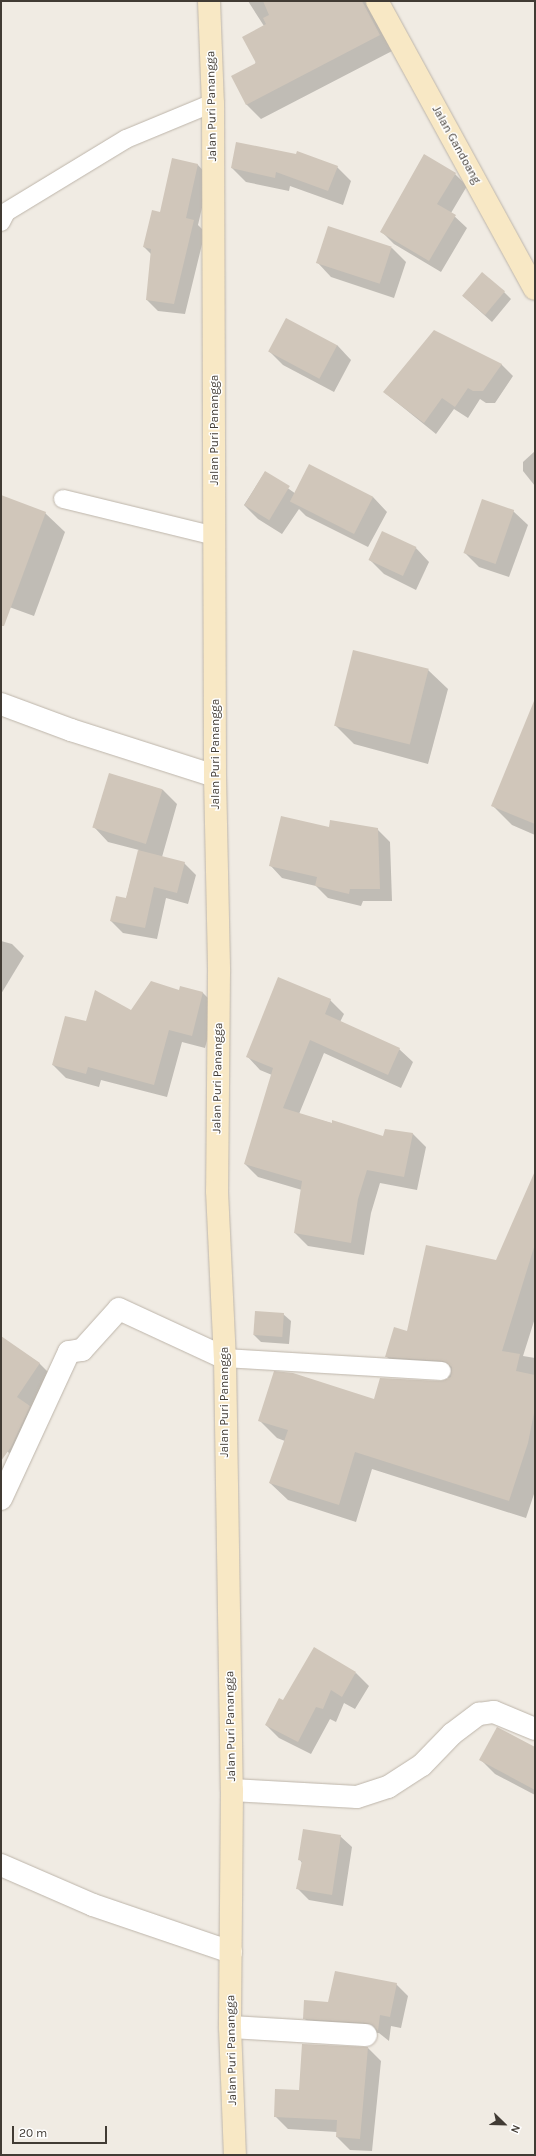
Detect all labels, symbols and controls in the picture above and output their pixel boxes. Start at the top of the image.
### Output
street label: Jalan Puri Panangga [204,51,220,161]
street label: Jalan Gandoang [429,103,483,187]
street label: Jalan Puri Panangga [208,375,222,485]
street label: Jalan Puri Panangga [209,699,223,809]
street label: Jalan Puri Panangga [210,1023,226,1133]
street label: Jalan Puri Panangga [218,1347,232,1457]
street label: Jalan Puri Panangga [223,1671,239,1781]
street label: Jalan Puri Panangga [224,1995,240,2105]
north arrow [484,2104,524,2144]
scale bar [14,2118,109,2144]
text: N [508,2123,523,2135]
text: 20 m [19,2126,47,2140]

